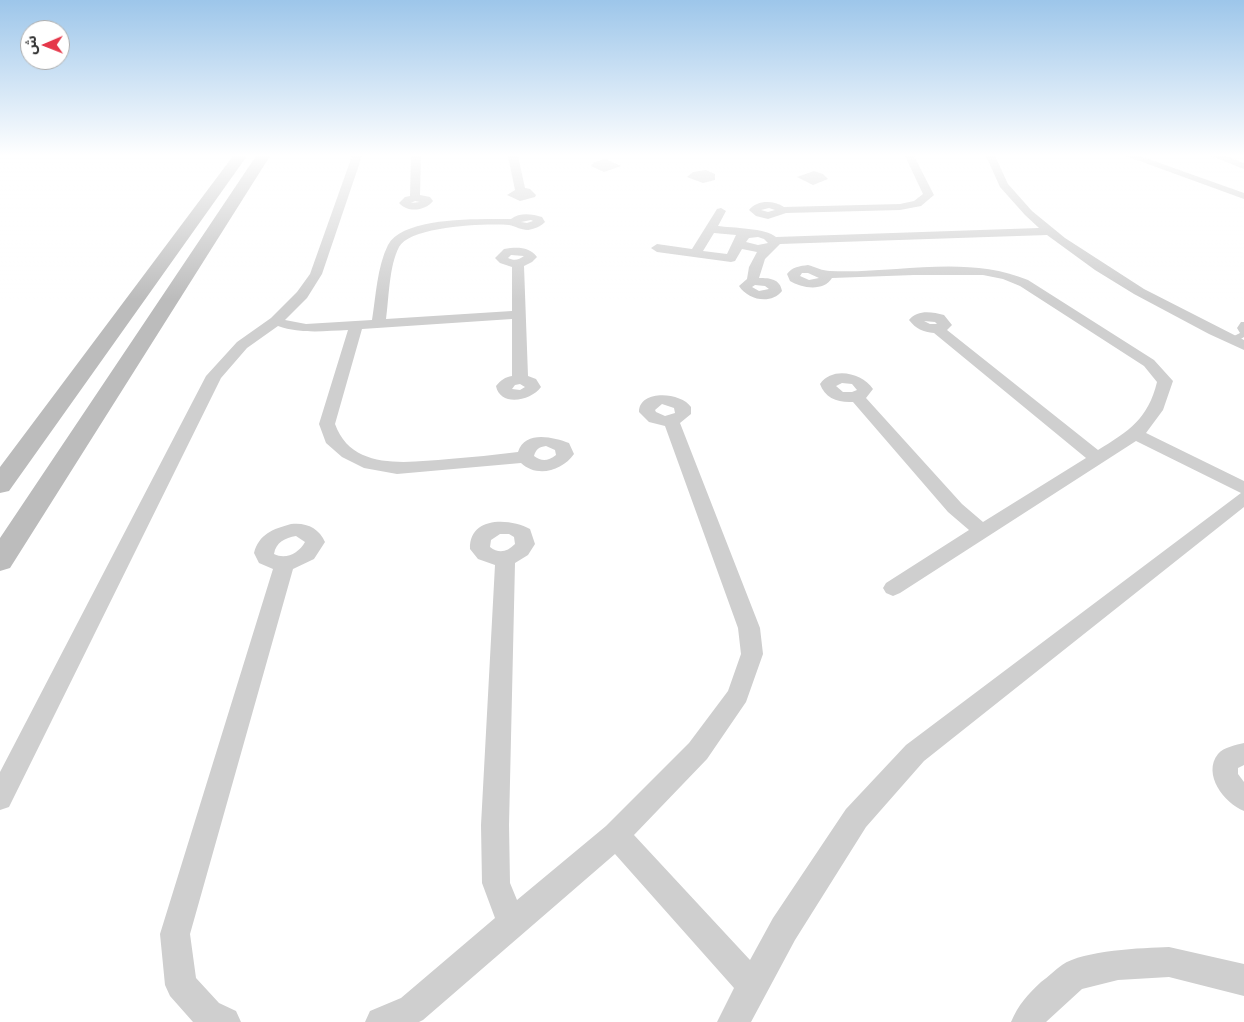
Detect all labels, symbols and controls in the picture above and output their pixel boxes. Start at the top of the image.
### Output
north arrow [20,20,70,70]
text: ش [20,35,41,55]

